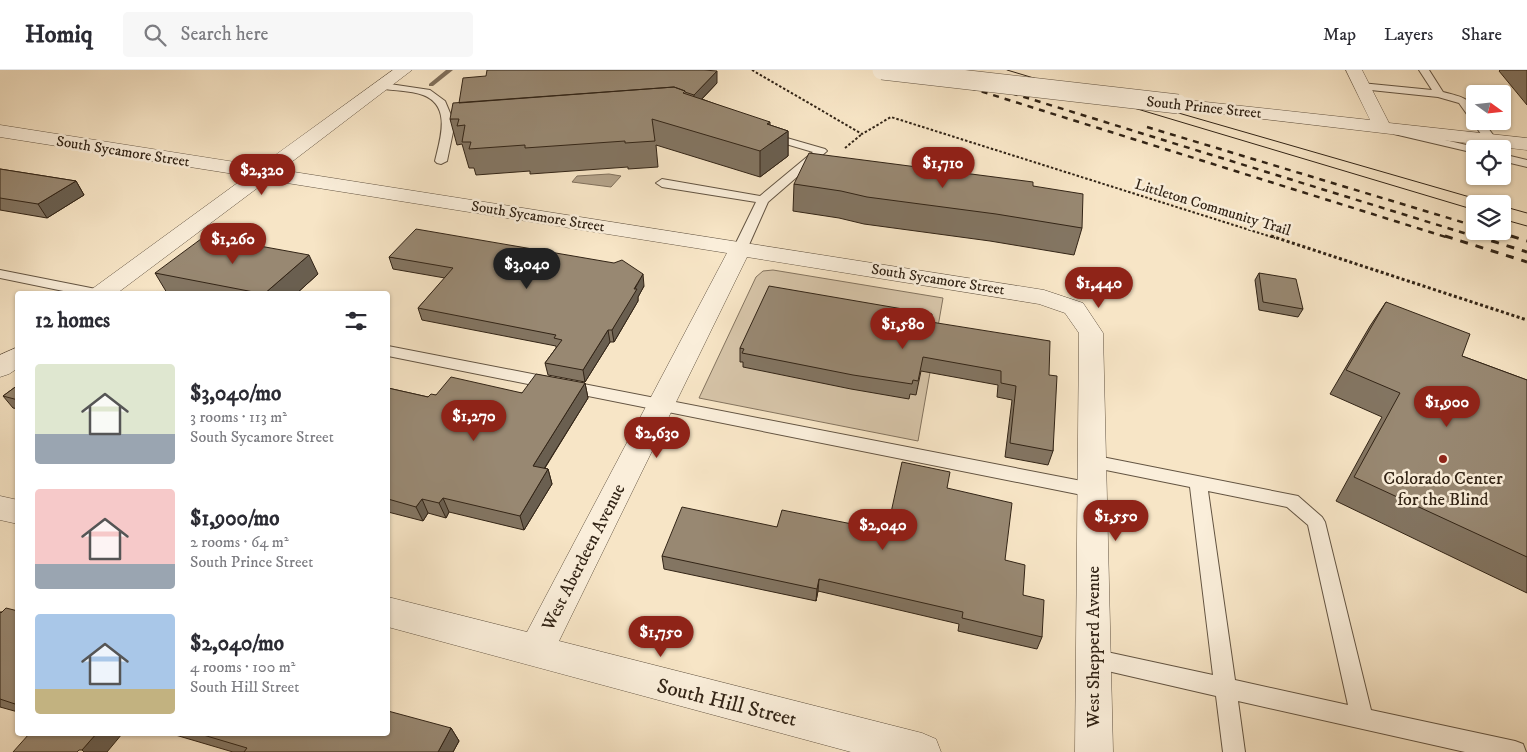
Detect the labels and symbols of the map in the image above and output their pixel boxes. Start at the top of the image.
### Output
north arrow [1466,85,1511,130]
street label: South Prince Street [1145,92,1263,123]
street label: South Sycamore Street [55,132,191,171]
pin: $1,710 [902,146,984,189]
pin: $2,320 [221,154,303,196]
street label: Littleton Community Trail [1133,175,1294,240]
street label: South Sycamore Street [470,197,606,236]
pin: $1,260 [192,222,274,265]
pin: $3,040 [486,248,568,290]
street label: South Sycamore Street [870,260,1006,299]
pin: $1,440 [1058,266,1140,309]
pin: $1,580 [862,308,944,350]
pin: $1,900 [1406,386,1488,428]
pin: $1,270 [433,400,515,442]
pin: $2,630 [616,416,698,459]
marker: Colorado Center for the Blind [1437,453,1449,465]
place label: Colorado Center for the Blind [1383,468,1503,511]
street label: West Aberdeen Avenue [537,480,630,635]
pin: $1,550 [1075,500,1157,542]
pin: $2,040 [842,508,924,551]
street label: West Shepperd Avenue [1083,566,1105,729]
pin: $1,750 [620,616,702,658]
street label: South Hill Street [654,673,800,733]

